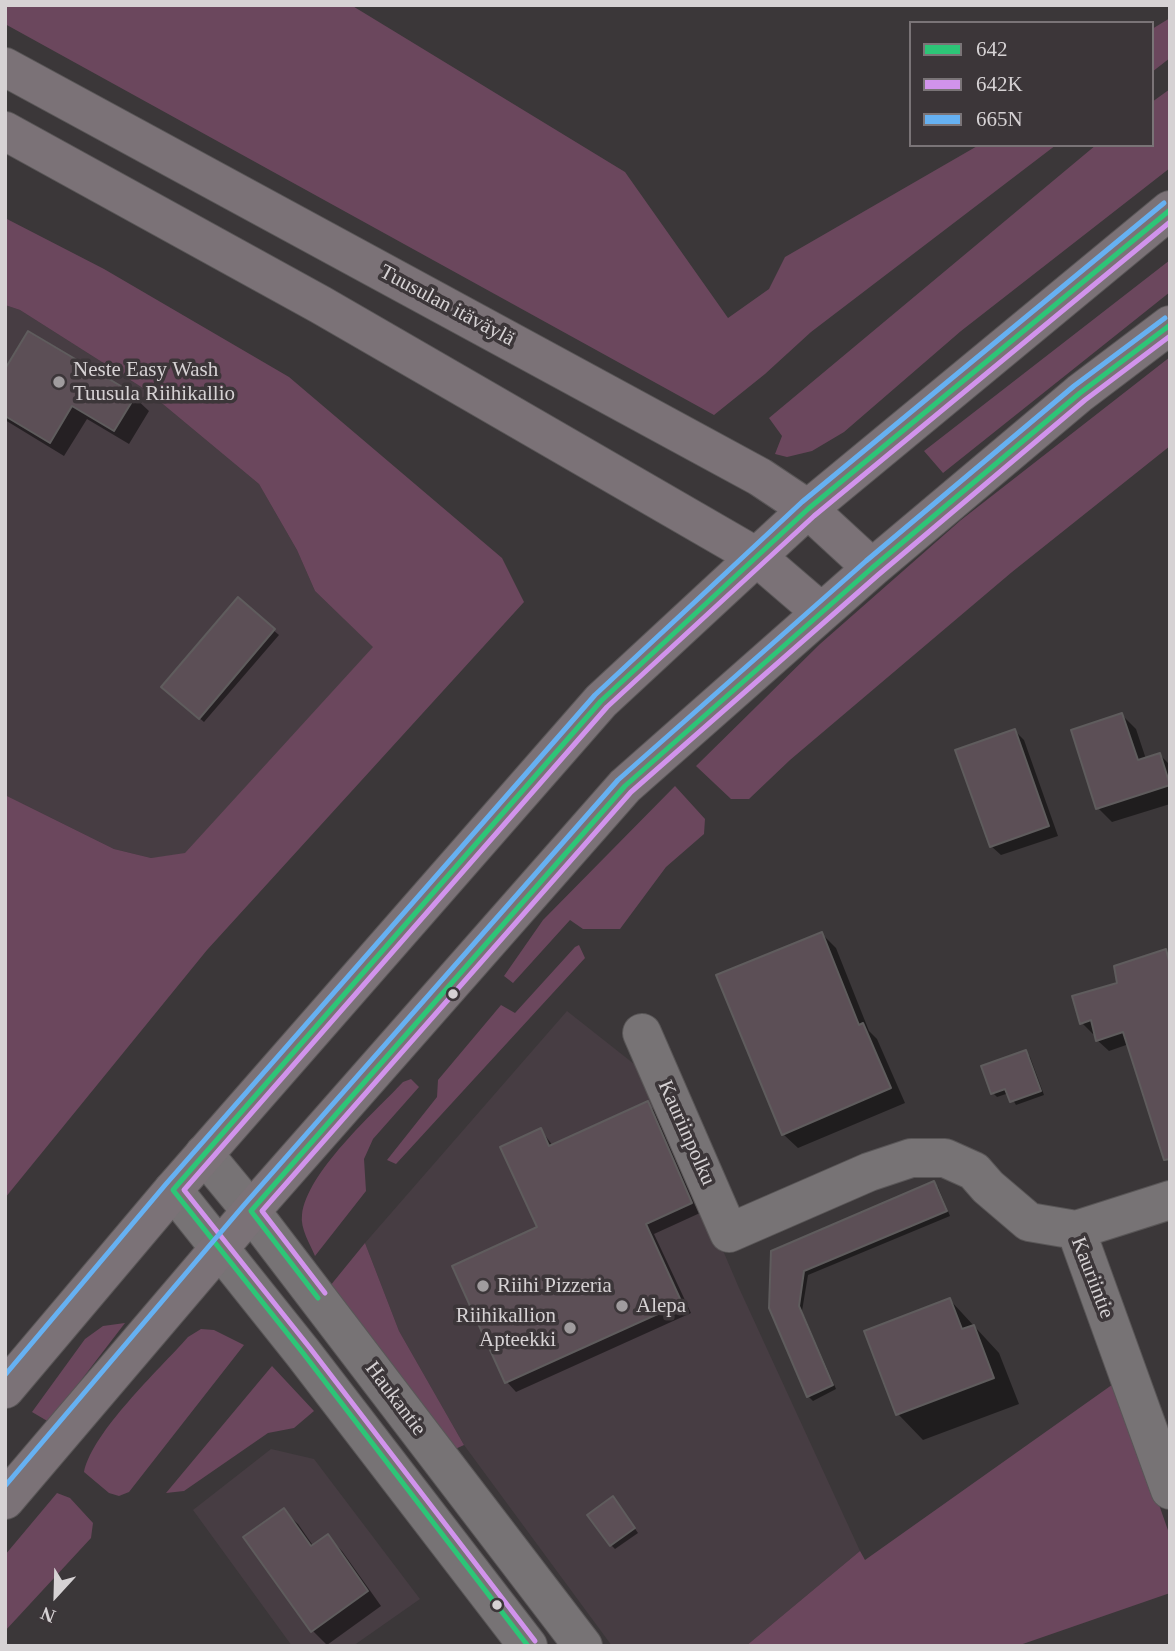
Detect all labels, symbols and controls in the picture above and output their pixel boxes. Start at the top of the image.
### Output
legend [909,21,1154,147]
text: 642 [976,37,1008,61]
text: 642K [976,72,1023,96]
text: 665N [976,107,1023,131]
street label: Tuusulan itäväylä [375,260,519,352]
place label: Neste Easy Wash Tuusula Riihikallio [73,357,235,407]
marker: Neste Easy Wash Tuusula Riihikallio [51,374,67,390]
unlabelled marker [446,987,460,1001]
street label: Kauriinpolku [652,1077,720,1189]
street label: Kauriintie [1065,1234,1119,1322]
place label: Riihi Pizzeria [497,1273,612,1299]
marker: Riihi Pizzeria [475,1278,491,1294]
place label: Alepa [636,1293,686,1319]
marker: Alepa [614,1298,630,1314]
place label: Riihikallion Apteekki [456,1303,556,1353]
marker: Riihikallion Apteekki [562,1320,578,1336]
street label: Haukantie [359,1357,431,1441]
north arrow [21,1560,91,1630]
unlabelled marker [490,1598,504,1612]
text: N [38,1603,58,1627]

